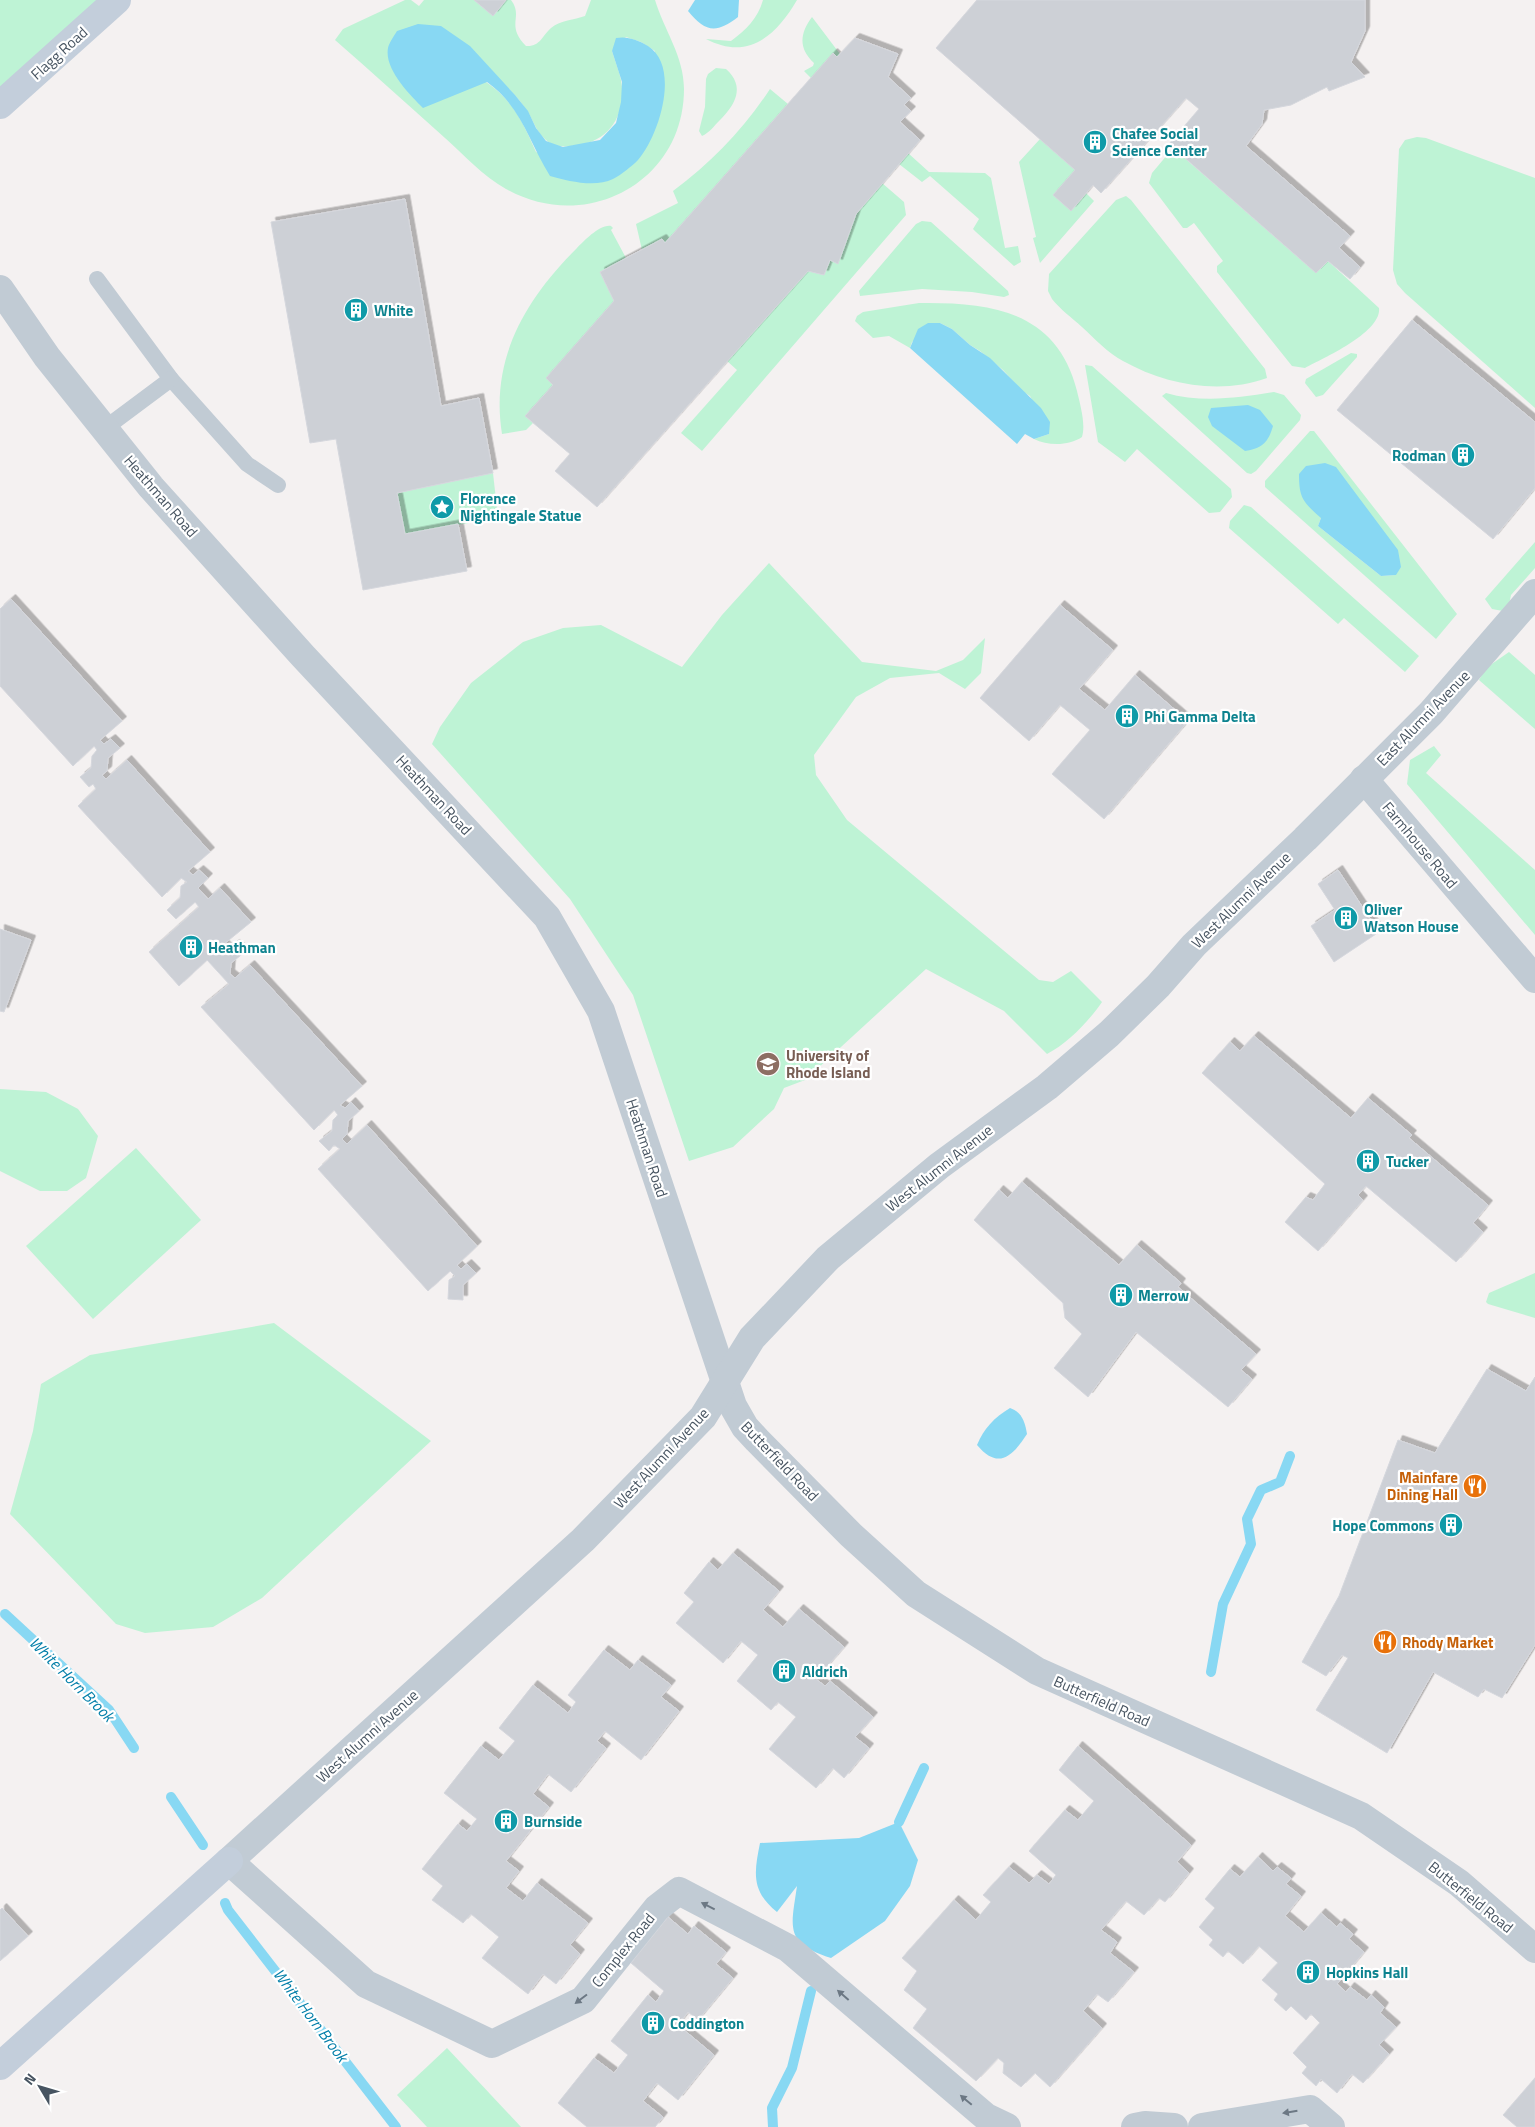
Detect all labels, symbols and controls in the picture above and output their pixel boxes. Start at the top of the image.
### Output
street label: Flagg Road [25,21,93,85]
place label: Chafee Social Science Center [1112,122,1207,162]
building icon: Chafee Social Science Center [1082,129,1108,155]
building icon: White [343,297,369,323]
place label: White [374,299,414,322]
building icon: Rodman [1450,442,1476,468]
place label: Rodman [1392,444,1446,467]
street label: Heathman Road [119,450,203,542]
place label: Florence Nightingale Statue [460,487,582,527]
place icon: Florence Nightingale Statue [429,494,455,520]
street label: East Alumni Avenue [1371,665,1475,771]
building icon: Phi Gamma Delta [1114,703,1140,729]
place label: Phi Gamma Delta [1144,705,1256,728]
street label: Heathman Road [391,750,477,840]
street label: Farmhouse Road [1377,797,1463,893]
street label: West Alumni Avenue [1186,846,1296,954]
place label: Oliver Watson House [1364,898,1459,938]
building icon: Oliver Watson House [1333,905,1359,931]
building icon: Heathman [178,934,204,960]
place label: Heathman [208,936,276,959]
place label: University of Rhode Island [786,1044,870,1084]
school or university icon: University of Rhode Island [755,1051,781,1077]
street label: Heathman Road [620,1096,674,1200]
street label: West Alumni Avenue [880,1119,998,1217]
building icon: Tucker [1355,1148,1381,1174]
place label: Tucker [1386,1150,1429,1173]
building icon: Merrow [1108,1282,1134,1308]
place label: Merrow [1138,1284,1190,1307]
street label: West Alumni Avenue [608,1402,714,1514]
street label: Butterfield Road [736,1416,824,1506]
place label: Mainfare Dining Hall [1387,1466,1458,1506]
restaurant icon: Mainfare Dining Hall [1462,1473,1488,1499]
building icon: Hope Commons [1438,1512,1464,1538]
place label: Hope Commons [1332,1514,1434,1537]
restaurant icon: Rhody Market [1372,1629,1398,1655]
water label: White Horn Brook [24,1631,121,1728]
place label: Rhody Market [1402,1631,1494,1654]
building icon: Aldrich [771,1658,797,1684]
place label: Aldrich [802,1660,848,1683]
street label: Butterfield Road [1050,1669,1154,1733]
street label: West Alumni Avenue [311,1684,423,1788]
building icon: Burnside [493,1808,519,1834]
place label: Burnside [524,1810,582,1833]
street label: Butterfield Road [1424,1855,1518,1939]
one-way arrow [701,1902,715,1910]
street label: Complex Road [586,1908,660,1992]
building icon: Hopkins Hall [1295,1959,1321,1985]
place label: Hopkins Hall [1326,1961,1408,1984]
water label: White Horn Brook [268,1963,355,2068]
one-way arrow [837,1989,849,2001]
one-way arrow [574,1994,588,2004]
building icon: Coddington [640,2010,666,2036]
place label: Coddington [670,2012,744,2035]
north arrow [15,2062,65,2112]
text: N [18,2068,41,2089]
one-way arrow [960,2095,973,2106]
one-way arrow [1281,2108,1297,2116]

